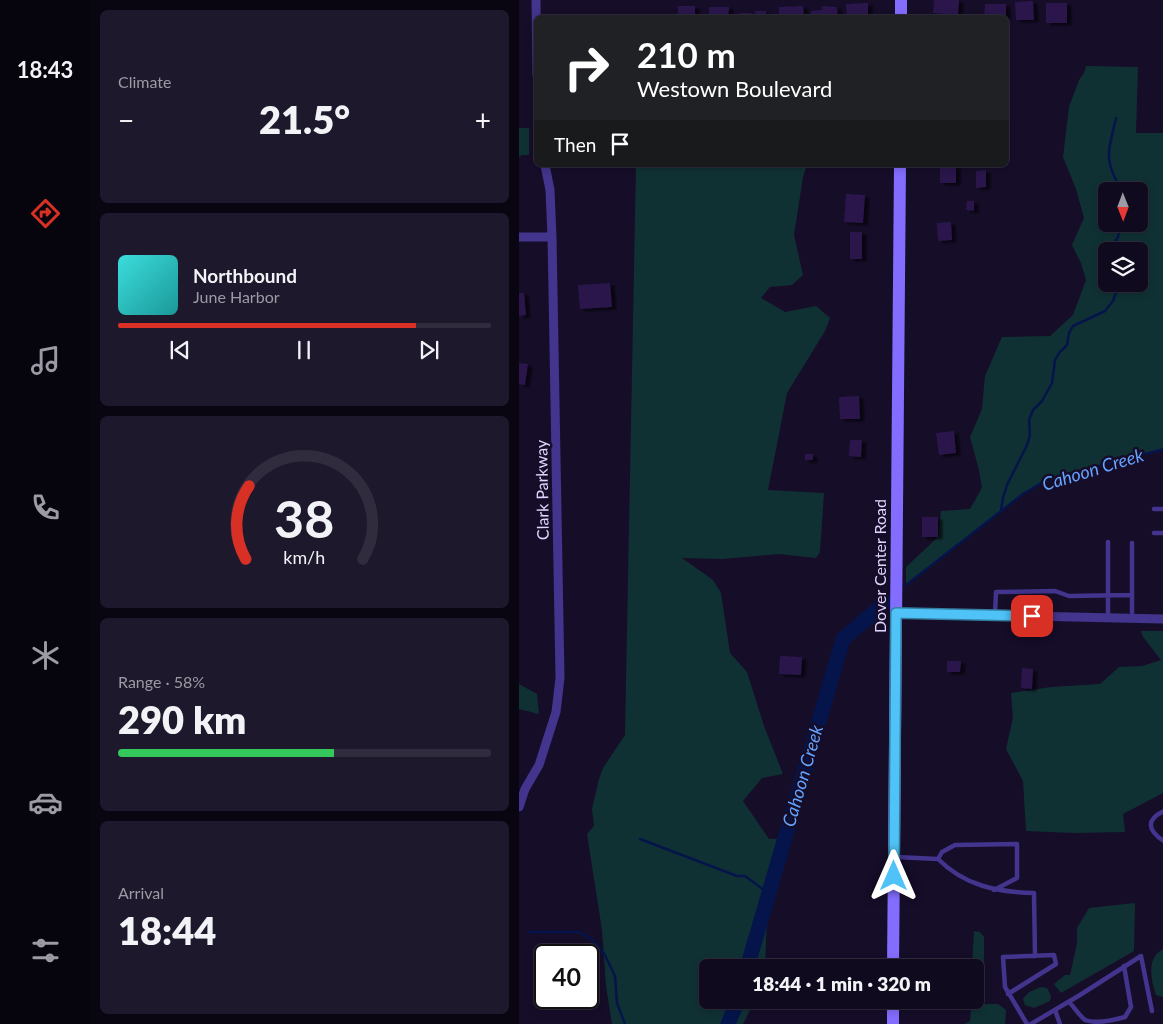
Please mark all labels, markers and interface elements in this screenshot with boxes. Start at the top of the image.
text: 210 m [637,33,736,75]
icon: right [554,35,619,100]
text: 18:43 [17,56,73,83]
text: Climate [118,72,171,91]
text: Westown Boulevard [637,75,832,102]
text: 21.5° [259,96,350,142]
text: − [118,103,134,137]
text: + [475,103,491,137]
icon: arrive [606,130,634,158]
text: Then [554,133,596,156]
north arrow [1098,182,1148,232]
map controls [1098,182,1148,292]
icon: directions [28,196,63,231]
button: layers [1098,242,1148,292]
text: Northbound [193,264,297,287]
text: June Harbor [193,287,280,306]
icon: previous [166,336,194,364]
icon: pause [290,336,318,364]
icon: next [415,336,443,364]
icon: music [28,343,63,378]
street label: Clark Parkway [531,439,552,540]
water label: Cahoon Creek [1039,443,1147,495]
text: 38 [274,487,335,549]
icon: phone [28,490,63,525]
street label: Dover Center Road [870,499,889,633]
text: km/h [284,546,325,568]
pin [1011,595,1053,637]
icon: arrive [1018,602,1046,630]
icon: climate [28,638,63,673]
text: Range · 58% [118,672,205,691]
text: 290 km [118,696,246,742]
water label: Cahoon Creek [777,722,827,829]
icon: car [28,785,63,820]
position arrow [867,849,919,901]
text: Arrival [118,883,164,902]
text: 18:44 [118,907,216,953]
icon: filters [28,933,63,968]
speed limit sign: 40 [534,944,599,1009]
text: 18:44 · 1 min · 320 m [752,972,931,995]

